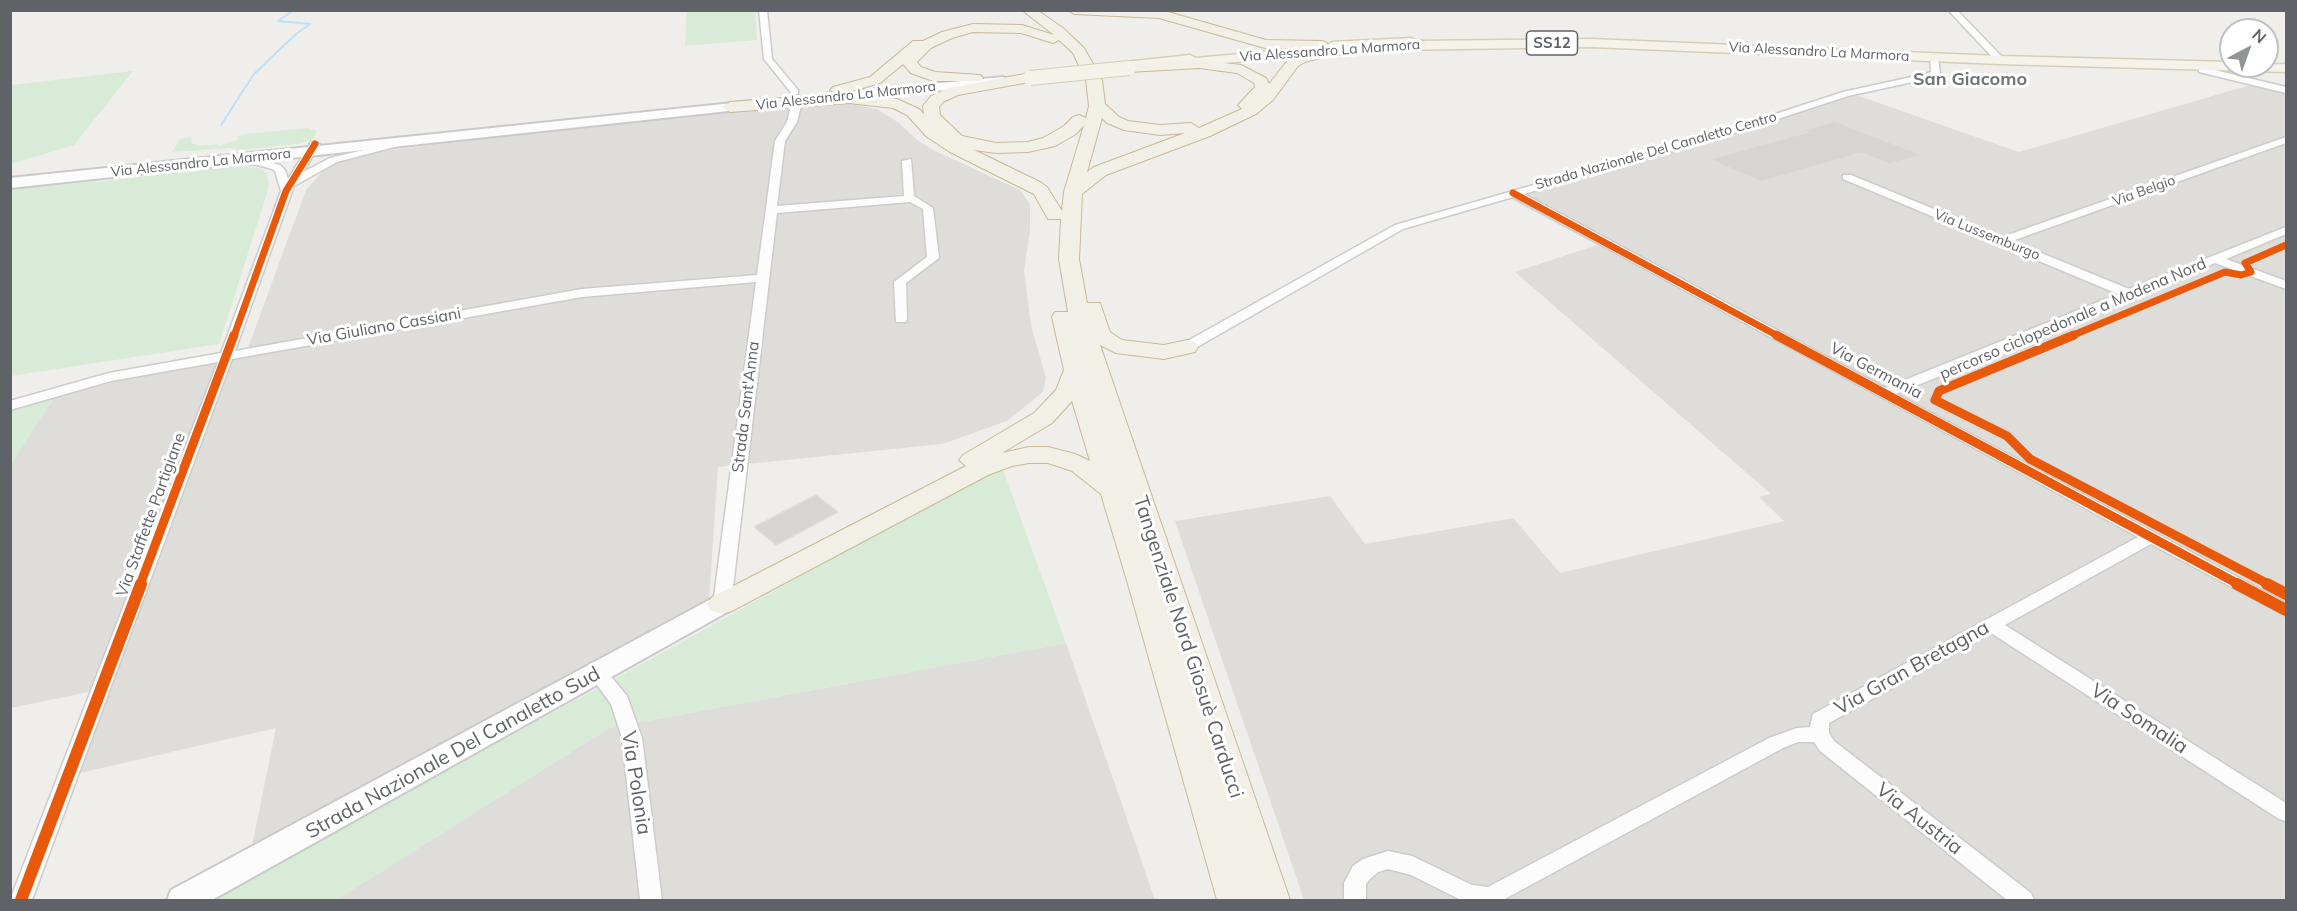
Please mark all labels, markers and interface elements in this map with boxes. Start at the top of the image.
north arrow [2219,18,2279,78]
text: N [2248,24,2271,47]
road number: SS12 [1526,31,1578,55]
street label: Via Alessandro La Marmora [1239,36,1421,66]
street label: Via Alessandro La Marmora [1728,39,1910,65]
district label: San Giacomo [1913,69,2027,91]
street label: Via Alessandro La Marmora [755,78,937,114]
street label: Strada Nazionale Del Canaletto Centro [1533,108,1779,194]
street label: Via Alessandro La Marmora [110,145,292,181]
street label: Via Belgio [2110,172,2178,210]
street label: Via Lussemburgo [1932,206,2042,264]
street label: percorso ciclopedonale a Modena Nord [1937,254,2209,384]
street label: Via Giuliano Cassiani [305,304,463,350]
street label: Via Germania [1827,339,1925,403]
street label: Strada Sant'Anna [728,340,764,474]
street label: Via Staffette Partigiane [112,430,190,600]
street label: Tangenziale Nord Giosuè Carducci [1128,493,1248,801]
street label: Via Gran Bretagna [1831,616,1993,720]
street label: Strada Nazionale Del Canaletto Sud [302,662,604,844]
street label: Via Somalia [2086,679,2192,759]
street label: Via Polonia [616,729,656,837]
street label: Via Austria [1871,778,1967,860]

